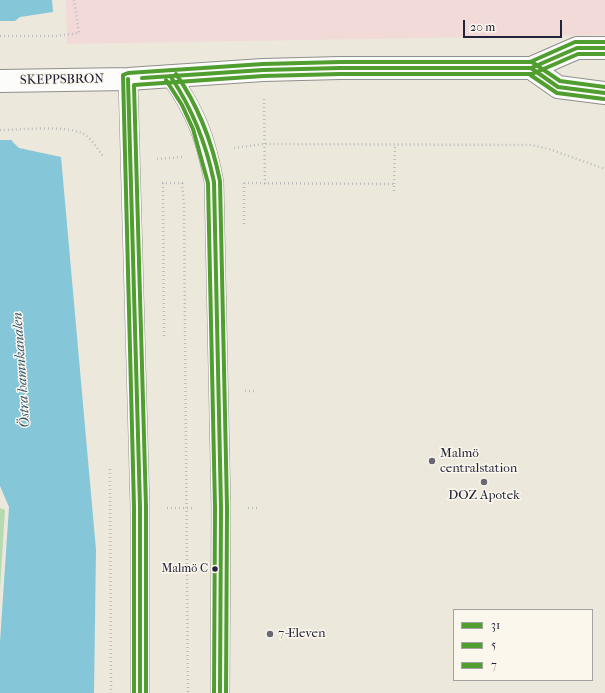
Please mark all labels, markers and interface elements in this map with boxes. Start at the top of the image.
scale bar [465,12,564,38]
text: 20 m [470,20,495,34]
street label: SKEPPSBRON [20,71,104,89]
water label: Östra hamnkanalen [10,312,34,428]
place label: Malmö centralstation [440,446,517,477]
marker: Malmö centralstation [427,456,437,466]
marker: DOZ Apotek [479,477,489,487]
place label: DOZ Apotek [448,488,520,504]
place label: Malmö C [161,562,208,576]
marker: Malmö C [210,564,220,574]
legend [453,609,593,681]
text: 31 [491,618,500,632]
place label: 7-Eleven [278,626,326,642]
marker: 7-Eleven [265,629,275,639]
text: 5 [491,638,496,652]
text: 7 [491,658,497,672]

